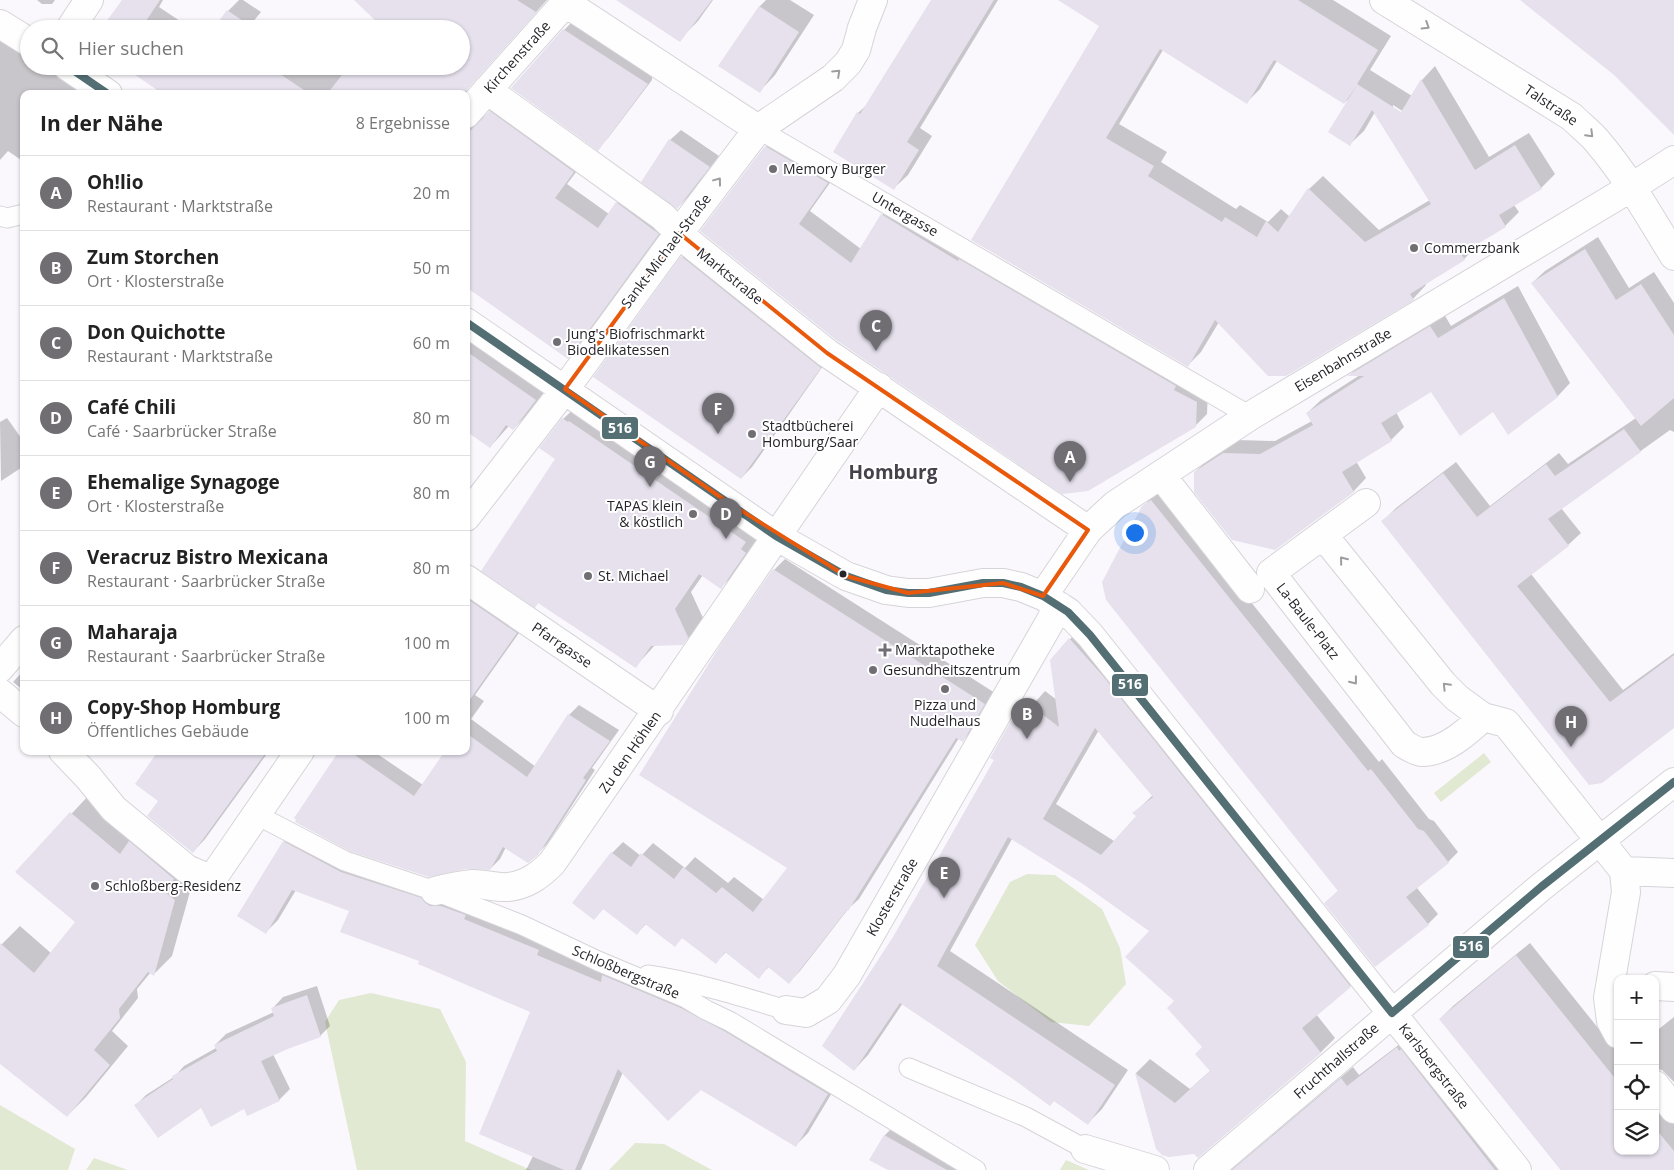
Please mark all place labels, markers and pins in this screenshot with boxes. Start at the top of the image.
place label: Memory Burger [783,159,886,178]
marker: Memory Burger [767,163,779,175]
place label: Commerzbank [1424,238,1520,257]
marker: Commerzbank [1408,242,1420,254]
pin: C [860,310,892,351]
place label: Jung's Biofrischmarkt Biodelikatessen [565,324,705,359]
marker: Jung's Biofrischmarkt Biodelikatessen [551,336,563,348]
pin: F [702,393,734,434]
place label: Stadtbücherei Homburg/Saar [762,416,859,451]
marker: Stadtbücherei Homburg/Saar [746,428,758,440]
pin: A [1054,441,1086,482]
pin: G [634,446,666,487]
place label: TAPAS klein & köstlich [607,496,683,531]
pin: D [710,498,742,539]
marker: TAPAS klein & köstlich [687,508,699,520]
place label: St. Michael [598,566,669,585]
unlabelled marker [838,569,848,579]
marker: St. Michael [582,570,594,582]
place label: Marktapotheke [895,640,995,659]
marker: Marktapotheke [879,644,891,656]
place label: Gesundheitszentrum [883,660,1020,679]
marker: Gesundheitszentrum [867,664,879,676]
marker: Pizza und Nudelhaus [939,683,951,695]
place label: Pizza und Nudelhaus [910,695,981,730]
pin: B [1011,698,1043,739]
pin: H [1555,706,1587,747]
pin: E [928,857,960,898]
place label: Schloßberg-Residenz [105,876,242,895]
marker: Schloßberg-Residenz [89,880,101,892]

